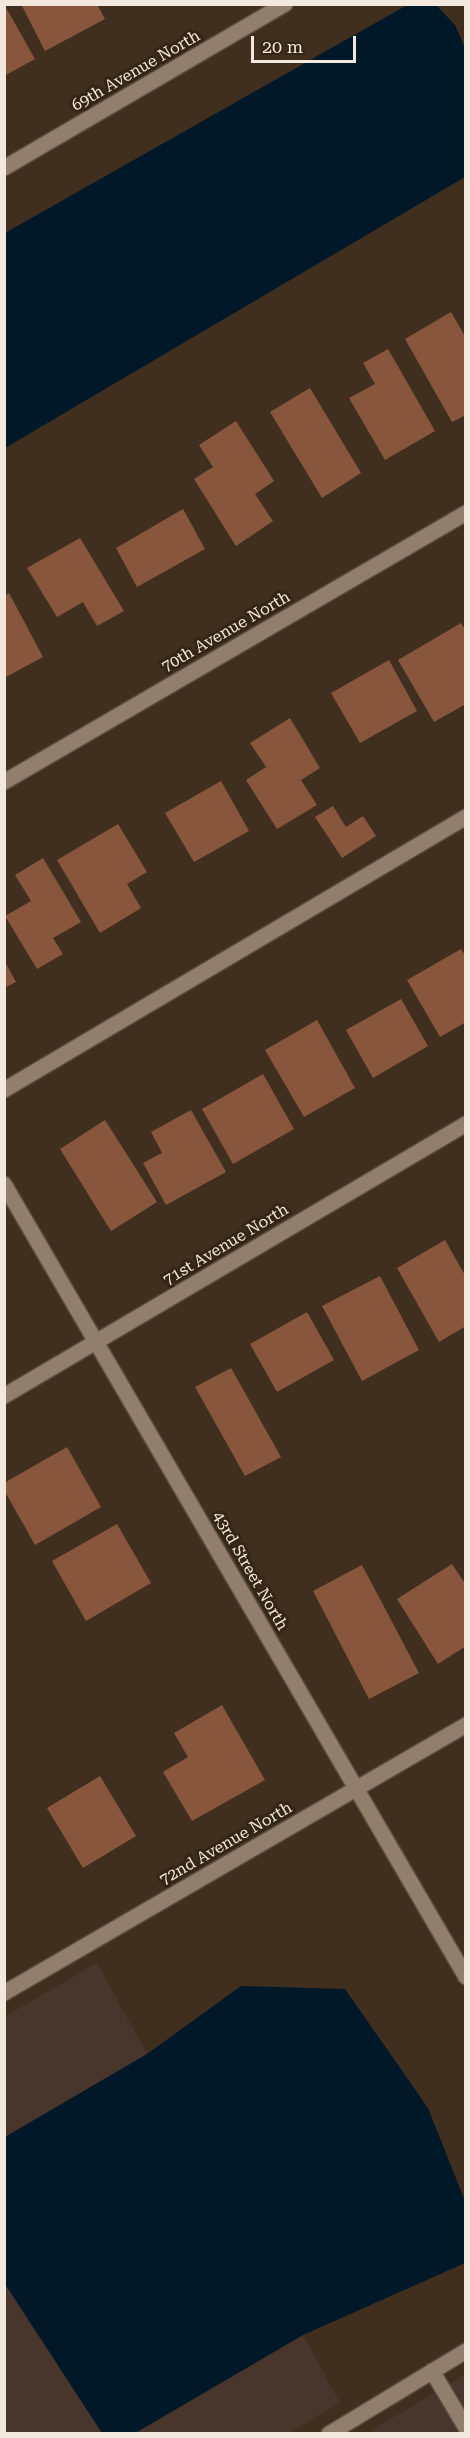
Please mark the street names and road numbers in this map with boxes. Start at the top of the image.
street label: 69th Avenue North [68,26,204,116]
street label: 70th Avenue North [158,587,294,677]
street label: 71st Avenue North [160,1200,292,1290]
street label: 43rd Street North [208,1508,292,1634]
street label: 72nd Avenue North [156,1798,296,1890]

